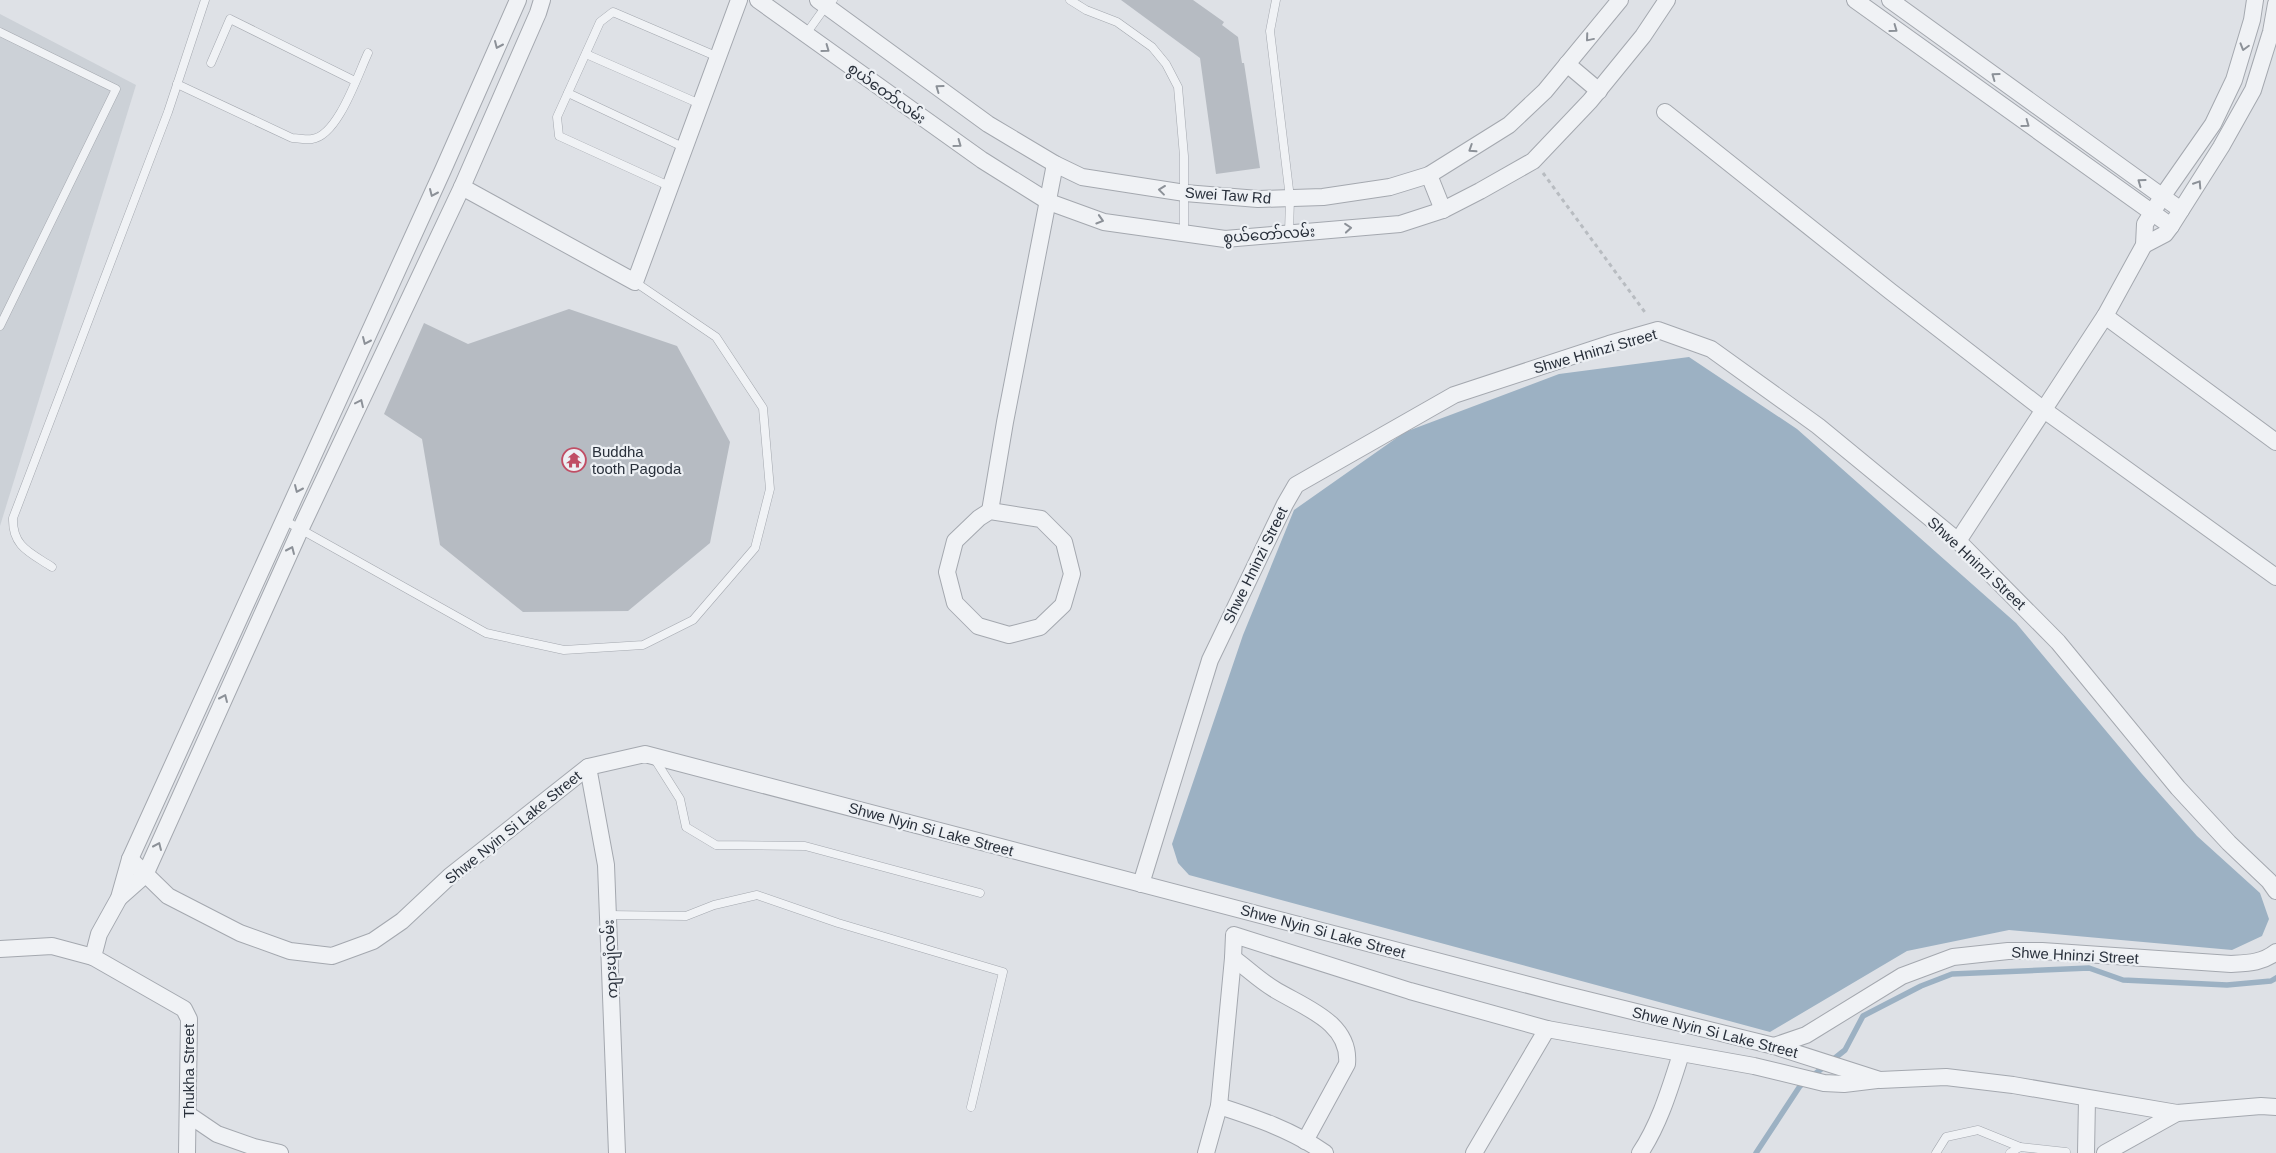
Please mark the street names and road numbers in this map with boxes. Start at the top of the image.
street label: စွယ်တော်လမ်း [843,58,930,129]
street label: Swei Taw Rd [1184,184,1272,206]
street label: စွယ်တော်လမ်း [1222,221,1316,249]
street label: Shwe Hninzi Street [1531,325,1659,377]
street label: Shwe Hninzi Street [1219,503,1291,626]
street label: Shwe Hninzi Street [1925,513,2030,613]
street label: Shwe Nyin Si Lake Street [442,766,585,887]
street label: Shwe Nyin Si Lake Street [847,799,1016,859]
street label: Shwe Nyin Si Lake Street [1239,901,1408,961]
street label: ကျားပျံလမ်း [598,919,625,999]
street label: Shwe Hninzi Street [2011,943,2140,967]
street label: Shwe Nyin Si Lake Street [1630,1003,1800,1061]
street label: Thukha Street [180,1023,197,1118]

